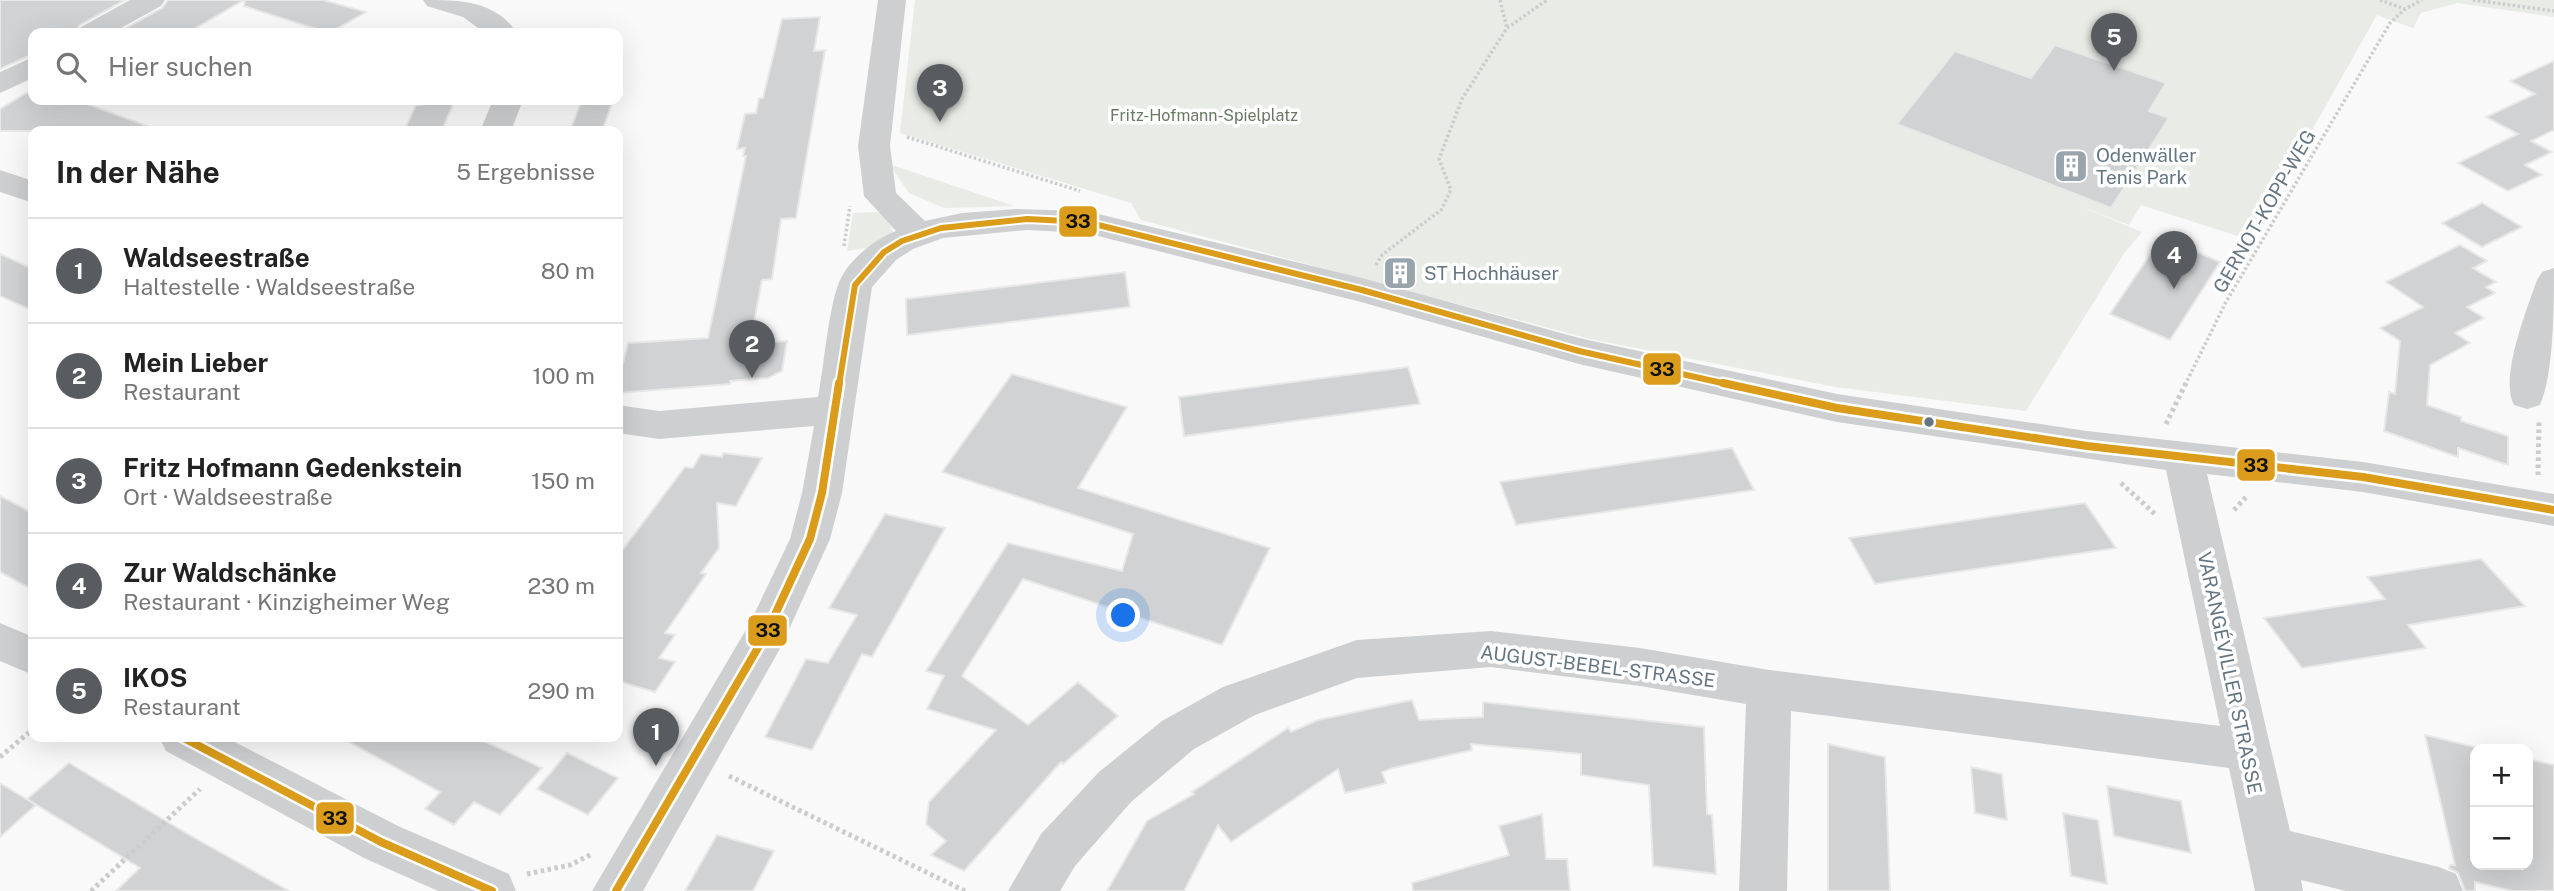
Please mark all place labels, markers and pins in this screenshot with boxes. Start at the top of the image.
pin: 5 [2091,13,2137,71]
pin: 3 [917,64,963,122]
place label: Odenwäller Tenis Park [2096,144,2197,188]
building icon: Odenwäller Tenis Park [2052,147,2090,185]
pin: 4 [2151,231,2197,289]
building icon: ST Hochhäuser [1381,254,1419,292]
place label: ST Hochhäuser [1424,262,1559,284]
pin: 2 [729,320,775,378]
unlabelled marker [1922,415,1936,429]
pin: 1 [633,708,679,766]

